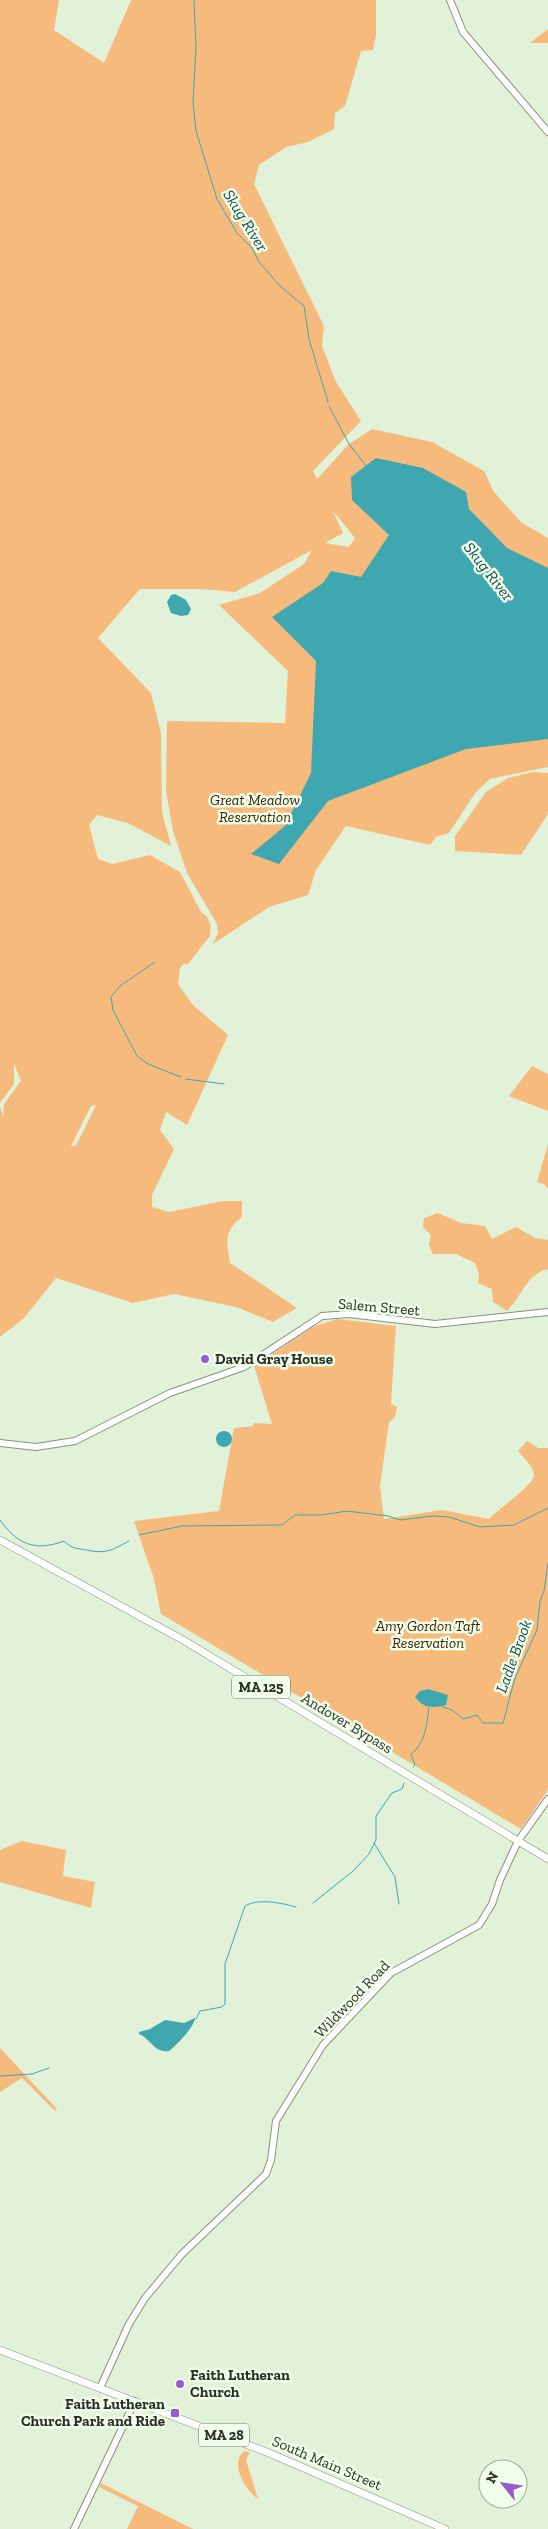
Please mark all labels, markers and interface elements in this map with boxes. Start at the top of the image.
water label: Skug River [219,186,272,255]
water label: Skug River [460,538,518,605]
park label: Great Meadow Reservation [210,791,300,826]
street label: Salem Street [337,1294,421,1320]
place label: David Gray House [215,1350,333,1368]
marker: David Gray House [199,1353,211,1365]
park label: Amy Gordon Taft Reservation [375,1617,480,1652]
water label: Ladle Brook [491,1617,535,1695]
road number: MA 125 [232,1675,290,1698]
street label: Andover Bypass [298,1689,396,1757]
street label: Wildwood Road [311,1956,394,2041]
place label: Faith Lutheran Church [190,2366,290,2401]
marker: Faith Lutheran Church [174,2378,186,2390]
place label: Faith Lutheran Church Park and Ride [21,2395,165,2430]
marker: Faith Lutheran Church Park and Ride [169,2407,181,2419]
road number: MA 28 [199,2424,249,2446]
street label: South Main Street [269,2432,385,2494]
north arrow [478,2459,528,2509]
text: N [482,2469,502,2487]

